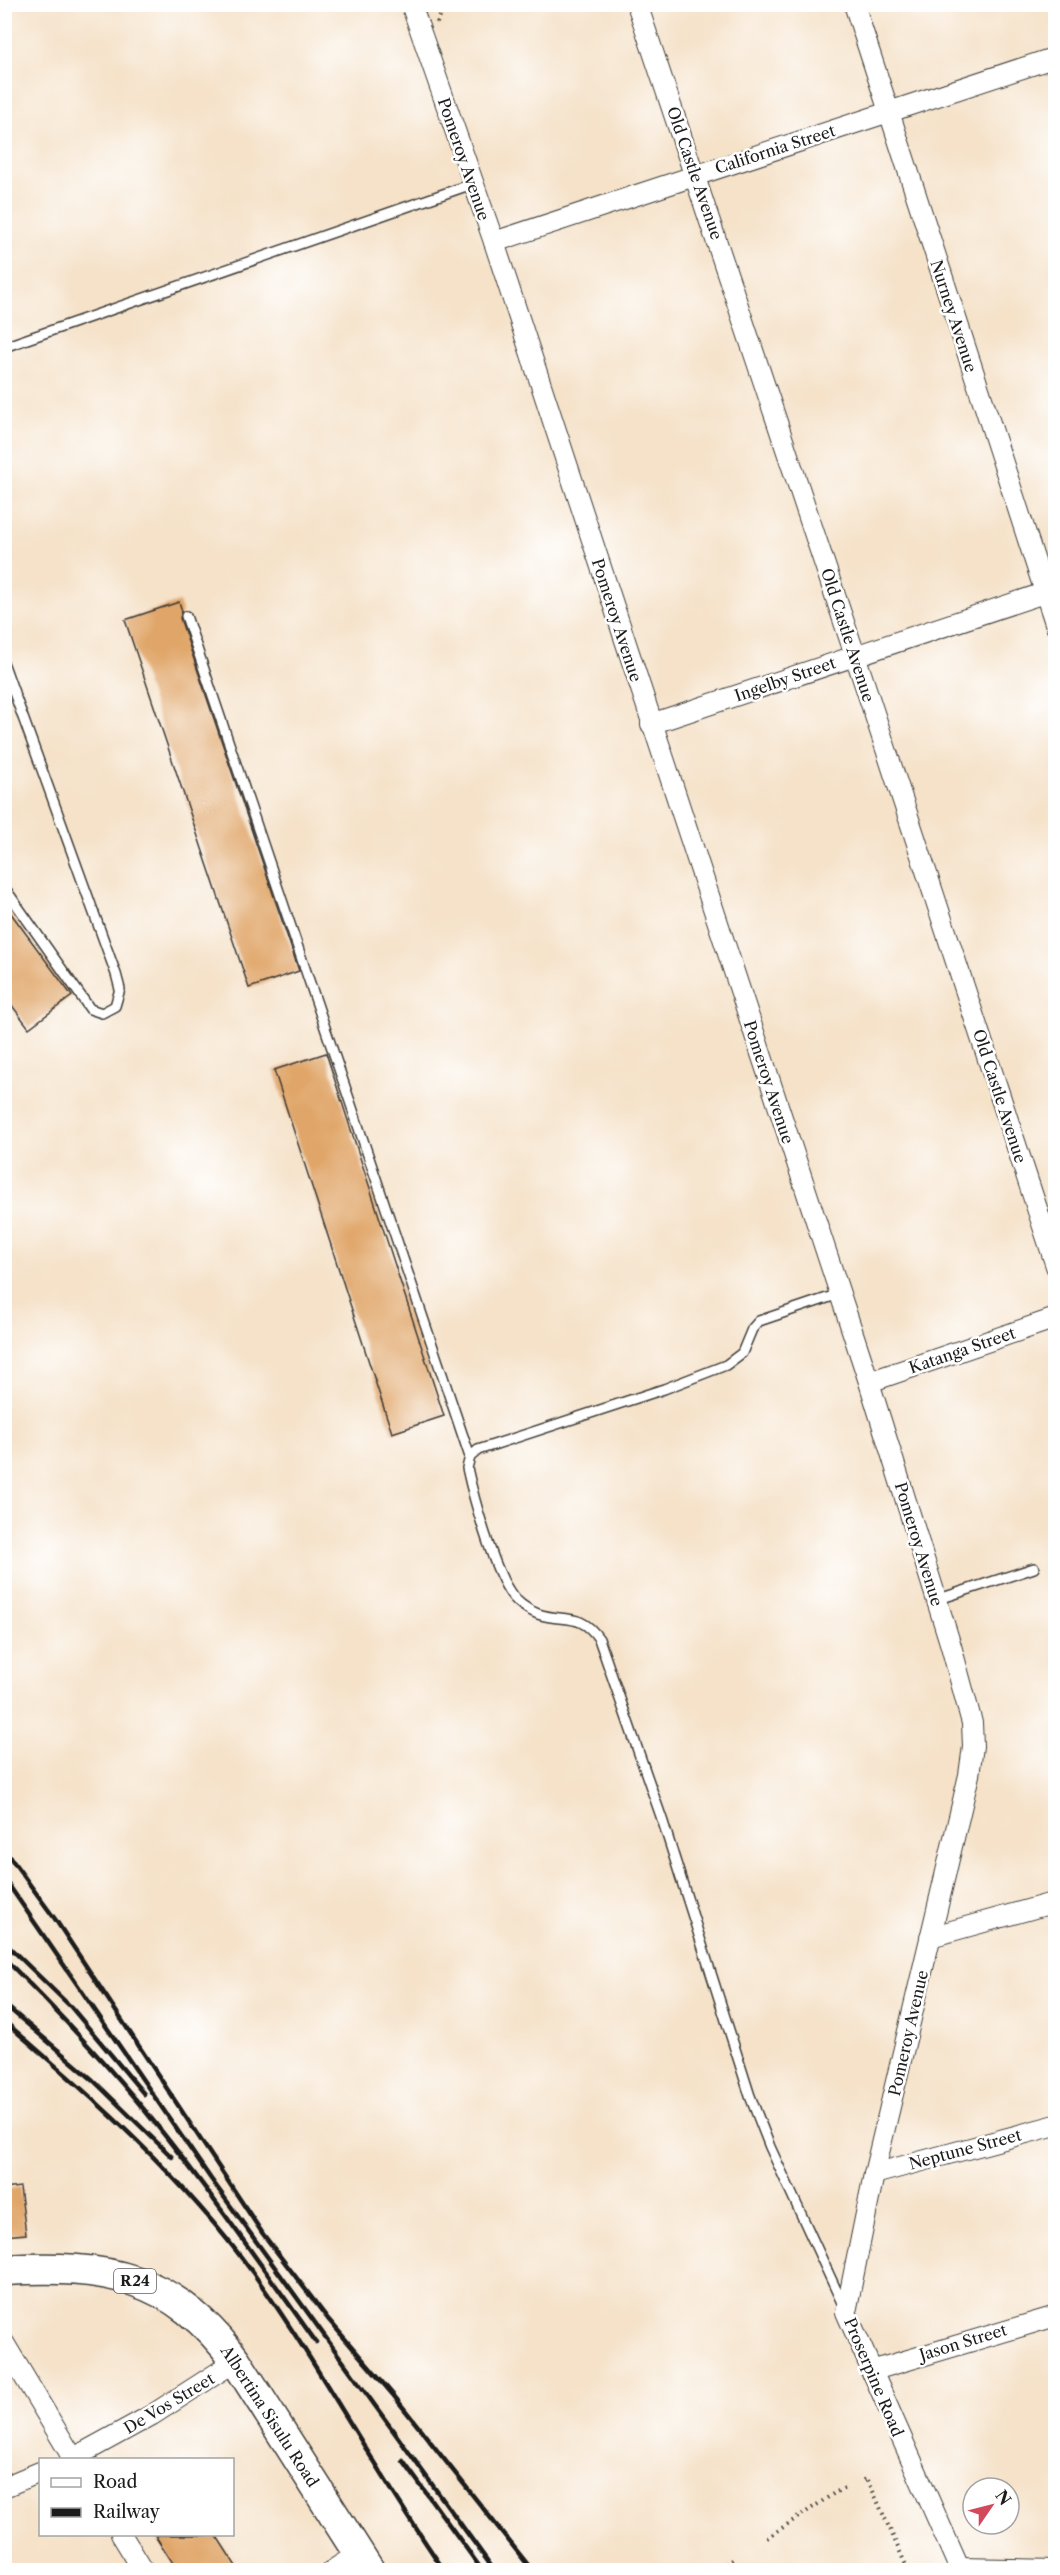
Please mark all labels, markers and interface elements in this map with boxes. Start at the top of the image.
street label: Pomeroy Avenue [434,95,494,223]
street label: Old Castle Avenue [663,104,727,242]
street label: California Street [712,120,838,178]
street label: Nurney Avenue [926,257,982,375]
street label: Pomeroy Avenue [588,556,646,684]
street label: Old Castle Avenue [817,566,879,704]
street label: Ingelby Street [732,652,838,706]
street label: Pomeroy Avenue [740,1018,798,1146]
street label: Old Castle Avenue [969,1027,1031,1165]
street label: Katanga Street [906,1322,1018,1378]
street label: Pomeroy Avenue [891,1480,947,1608]
street label: Pomeroy Avenue [884,1968,932,2098]
street label: Neptune Street [907,2124,1024,2174]
road number: R24 [114,2269,156,2293]
street label: Proserpine Road [840,2315,908,2440]
street label: Jason Street [914,2319,1009,2366]
street label: Albertina Sisulu Road [216,2341,323,2491]
street label: De Vos Street [120,2368,218,2438]
legend [39,2458,234,2536]
text: Road [93,2471,138,2493]
north arrow [961,2476,1021,2536]
text: N [991,2486,1016,2509]
text: Railway [93,2501,161,2523]

